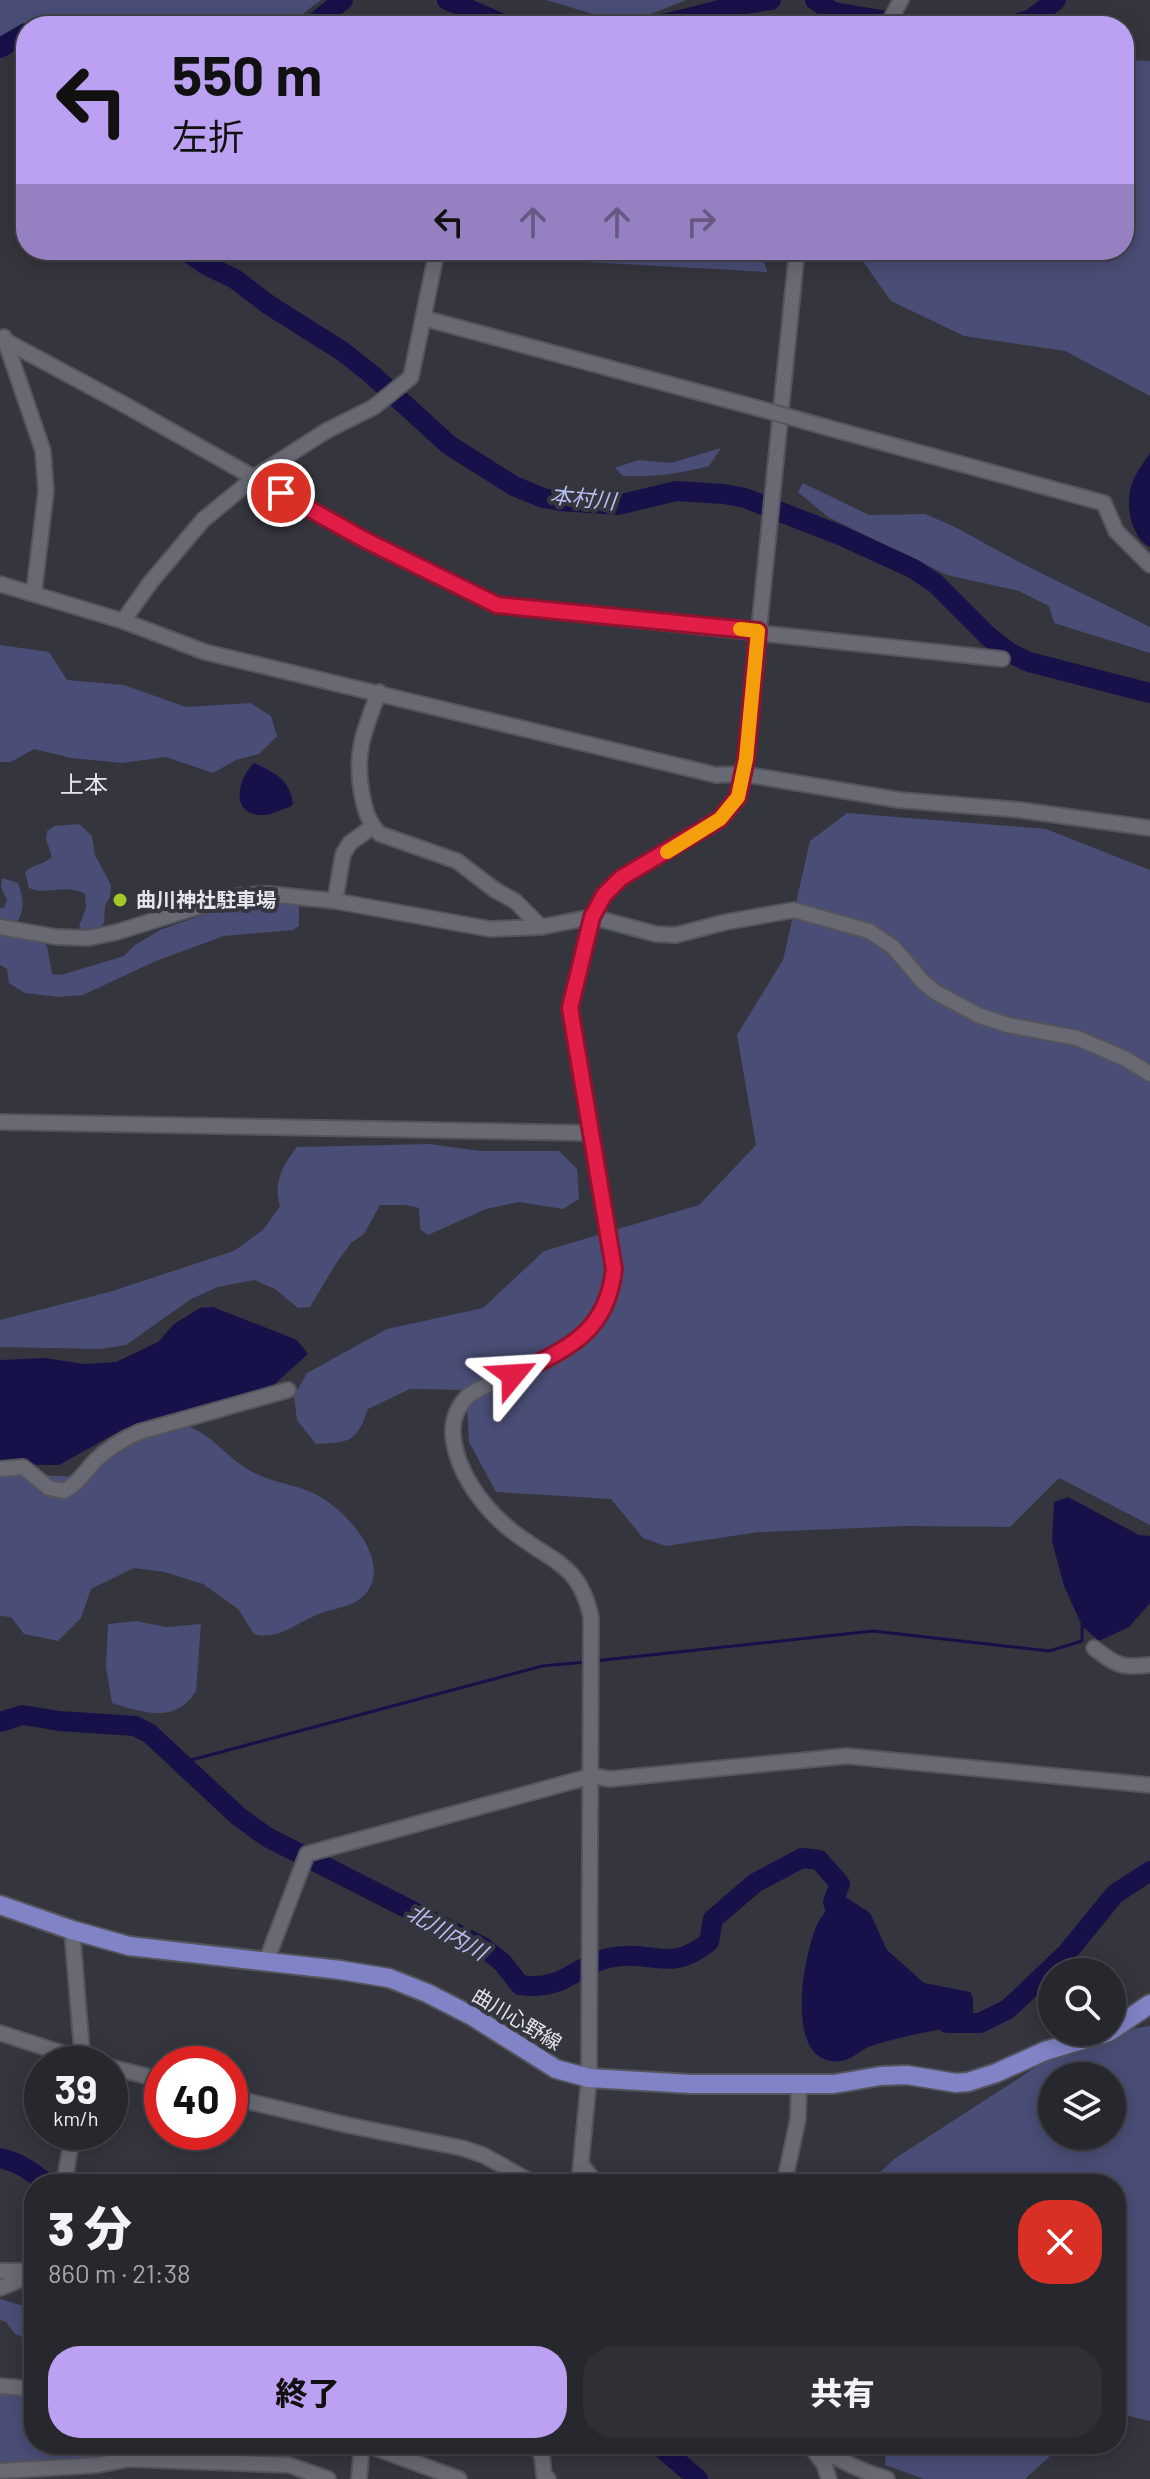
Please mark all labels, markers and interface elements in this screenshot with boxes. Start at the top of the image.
text: 550 m [172,40,322,107]
icon: left [40,48,144,152]
text: 左折 [172,114,244,157]
icon: left [427,200,471,244]
icon: ahead [511,200,555,244]
icon: ahead [595,200,639,244]
icon: right [679,200,723,244]
pin [247,459,315,527]
icon: arrive [259,471,303,515]
water label: 本村川 [549,481,619,514]
district label: 上本 [60,769,108,798]
place label: 曲川神社駐車場 [136,887,276,911]
marker: 曲川神社駐車場 [111,891,129,909]
position arrow [471,1333,555,1417]
water label: 北川内川 [403,1898,494,1965]
map controls [1038,1958,1126,2150]
button: search [1038,1958,1126,2046]
street label: 曲川心野線 [468,1982,567,2054]
speed limit sign: 40 [144,2046,248,2150]
button: layers [1038,2062,1126,2150]
text: 39 [55,2064,97,2112]
text: km/h [53,2106,99,2130]
text: 3 分 [48,2198,132,2256]
button: close [1018,2200,1102,2284]
text: 860 m · 21:38 [48,2257,191,2288]
button: 終了 [48,2346,567,2438]
button: 共有 [583,2346,1102,2438]

